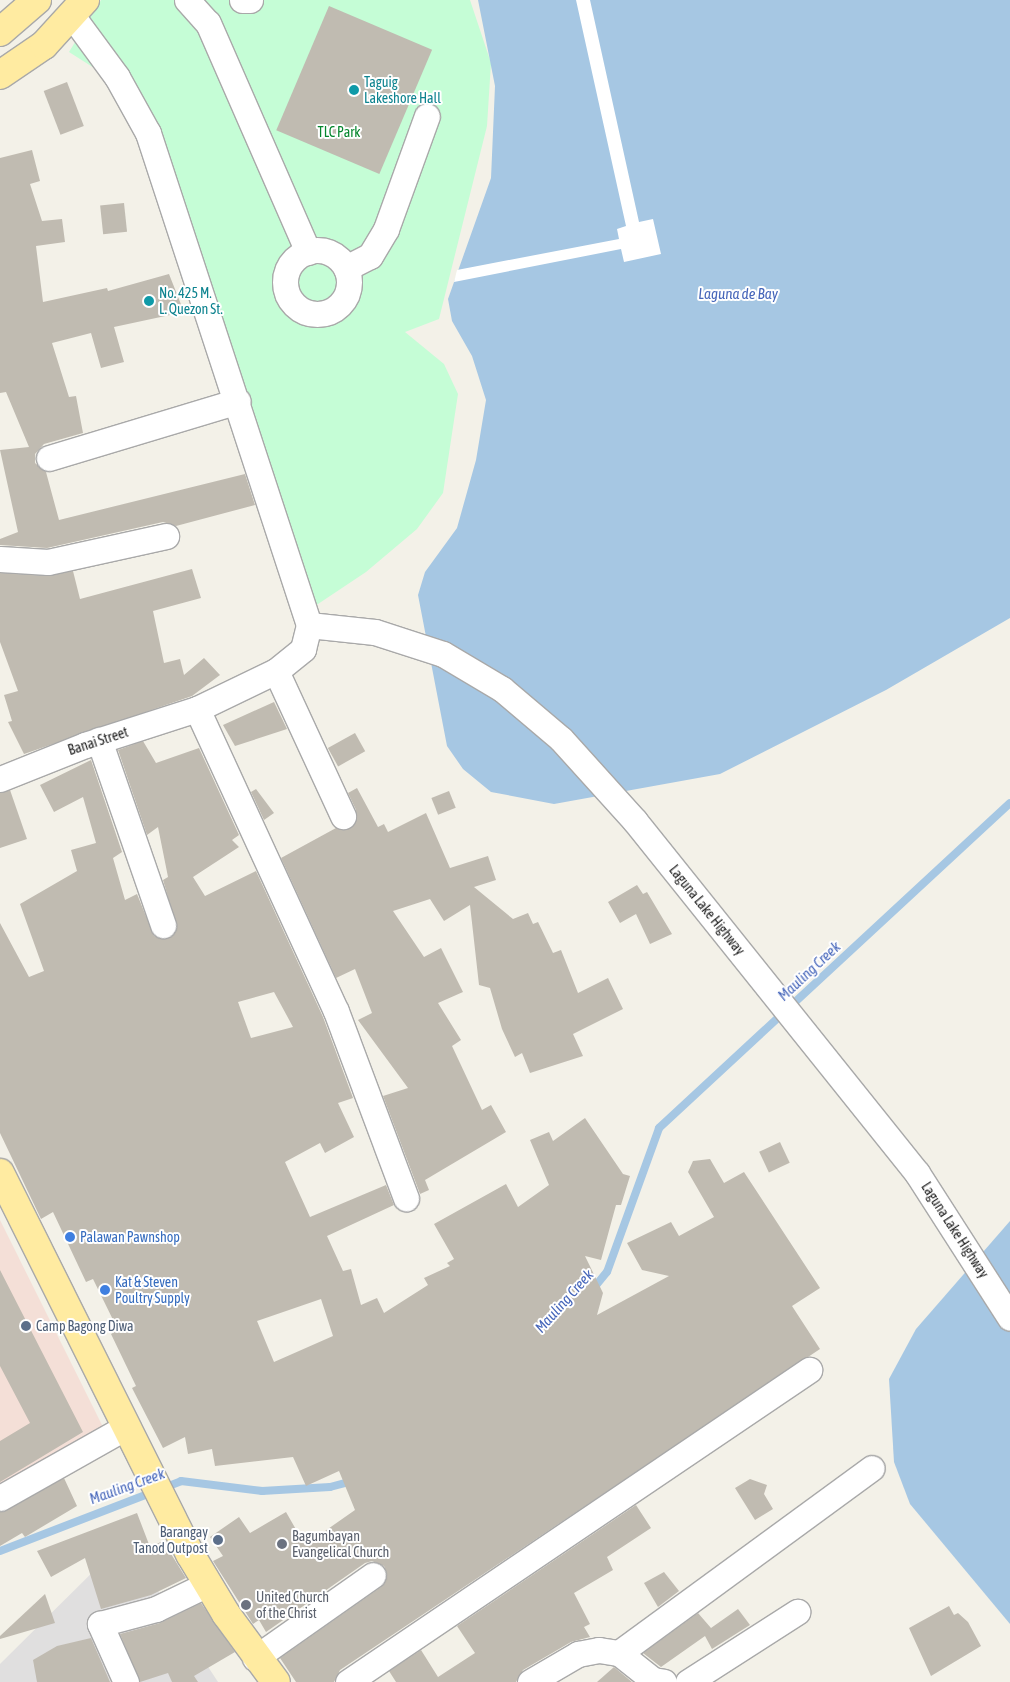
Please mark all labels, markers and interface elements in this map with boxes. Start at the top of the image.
place label: Taguig Lakeshore Hall [364,74,441,106]
marker: Taguig Lakeshore Hall [348,84,360,96]
park label: TLC Park [318,124,360,140]
place label: No. 425 M. L. Quezon St. [159,285,223,318]
water label: Laguna de Bay [698,285,778,303]
marker: No. 425 M. L. Quezon St. [143,295,155,307]
street label: Banai Street [66,723,130,759]
street label: Laguna Lake Highway [666,862,748,958]
water label: Mauling Creek [774,938,844,1004]
street label: Laguna Lake Highway [918,1179,992,1281]
place label: Palawan Pawnshop [80,1229,180,1245]
marker: Palawan Pawnshop [64,1231,76,1243]
water label: Mauling Creek [531,1266,597,1336]
place label: Kat & Steven Poultry Supply [115,1274,190,1306]
marker: Kat & Steven Poultry Supply [99,1284,111,1296]
place label: Camp Bagong Diwa [36,1318,133,1334]
marker: Camp Bagong Diwa [20,1320,32,1332]
water label: Mauling Creek [87,1464,167,1508]
place label: Barangay Tanod Outpost [133,1524,208,1556]
place label: Bagumbayan Evangelical Church [292,1528,389,1560]
marker: Barangay Tanod Outpost [212,1534,224,1546]
marker: Bagumbayan Evangelical Church [276,1538,288,1550]
place label: United Church of the Christ [256,1589,329,1621]
marker: United Church of the Christ [240,1599,252,1611]

